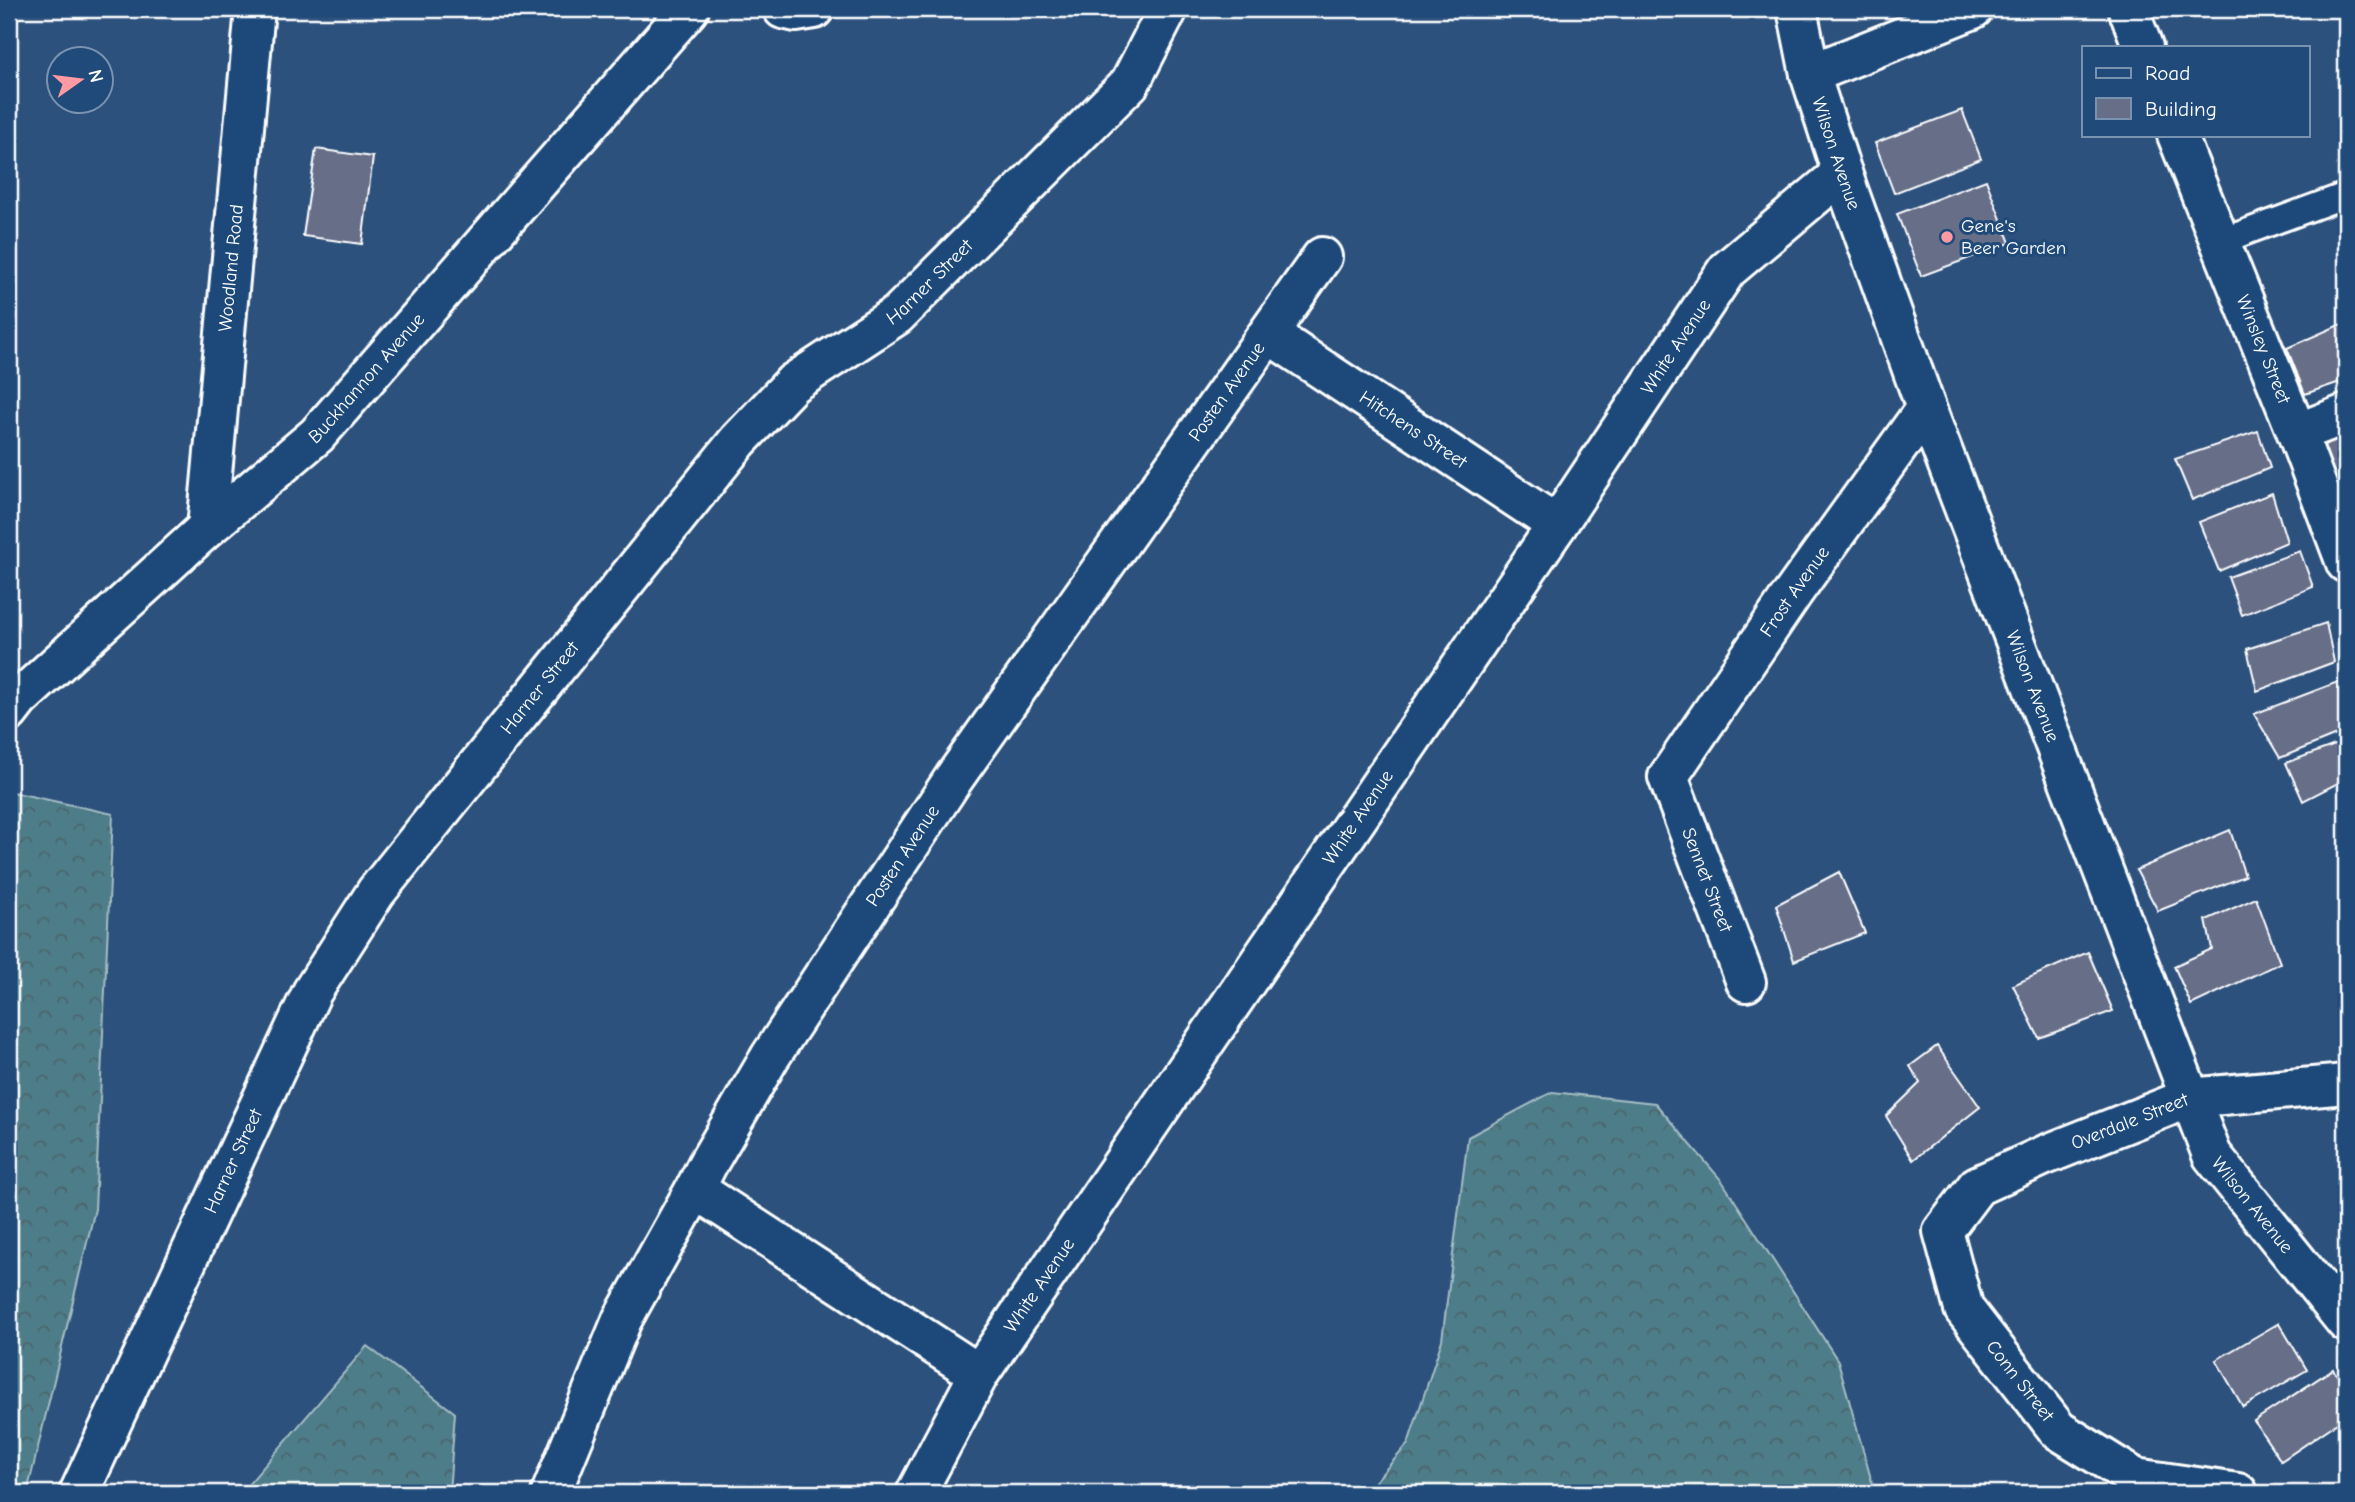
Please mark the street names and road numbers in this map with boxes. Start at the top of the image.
street label: Wilson Avenue [1807,94,1865,213]
street label: Woodland Road [214,203,248,333]
street label: Harner Street [883,234,978,330]
street label: Winsley Street [2232,292,2295,407]
street label: White Avenue [1636,295,1715,398]
street label: Buckhannon Avenue [304,309,429,448]
street label: Posten Avenue [1184,338,1270,446]
street label: Hitchens Street [1355,386,1472,473]
street label: Frost Avenue [1755,542,1834,641]
street label: Wilson Avenue [2001,628,2064,745]
street label: Harner Street [496,637,584,739]
street label: White Avenue [1318,766,1398,869]
street label: Posten Avenue [861,801,944,910]
street label: Sennet Street [1677,825,1737,936]
street label: Overdale Street [2068,1088,2192,1155]
street label: Harner Street [200,1105,267,1217]
street label: Wilson Avenue [2207,1152,2298,1258]
street label: White Avenue [999,1234,1079,1337]
street label: Conn Street [1982,1336,2059,1426]

